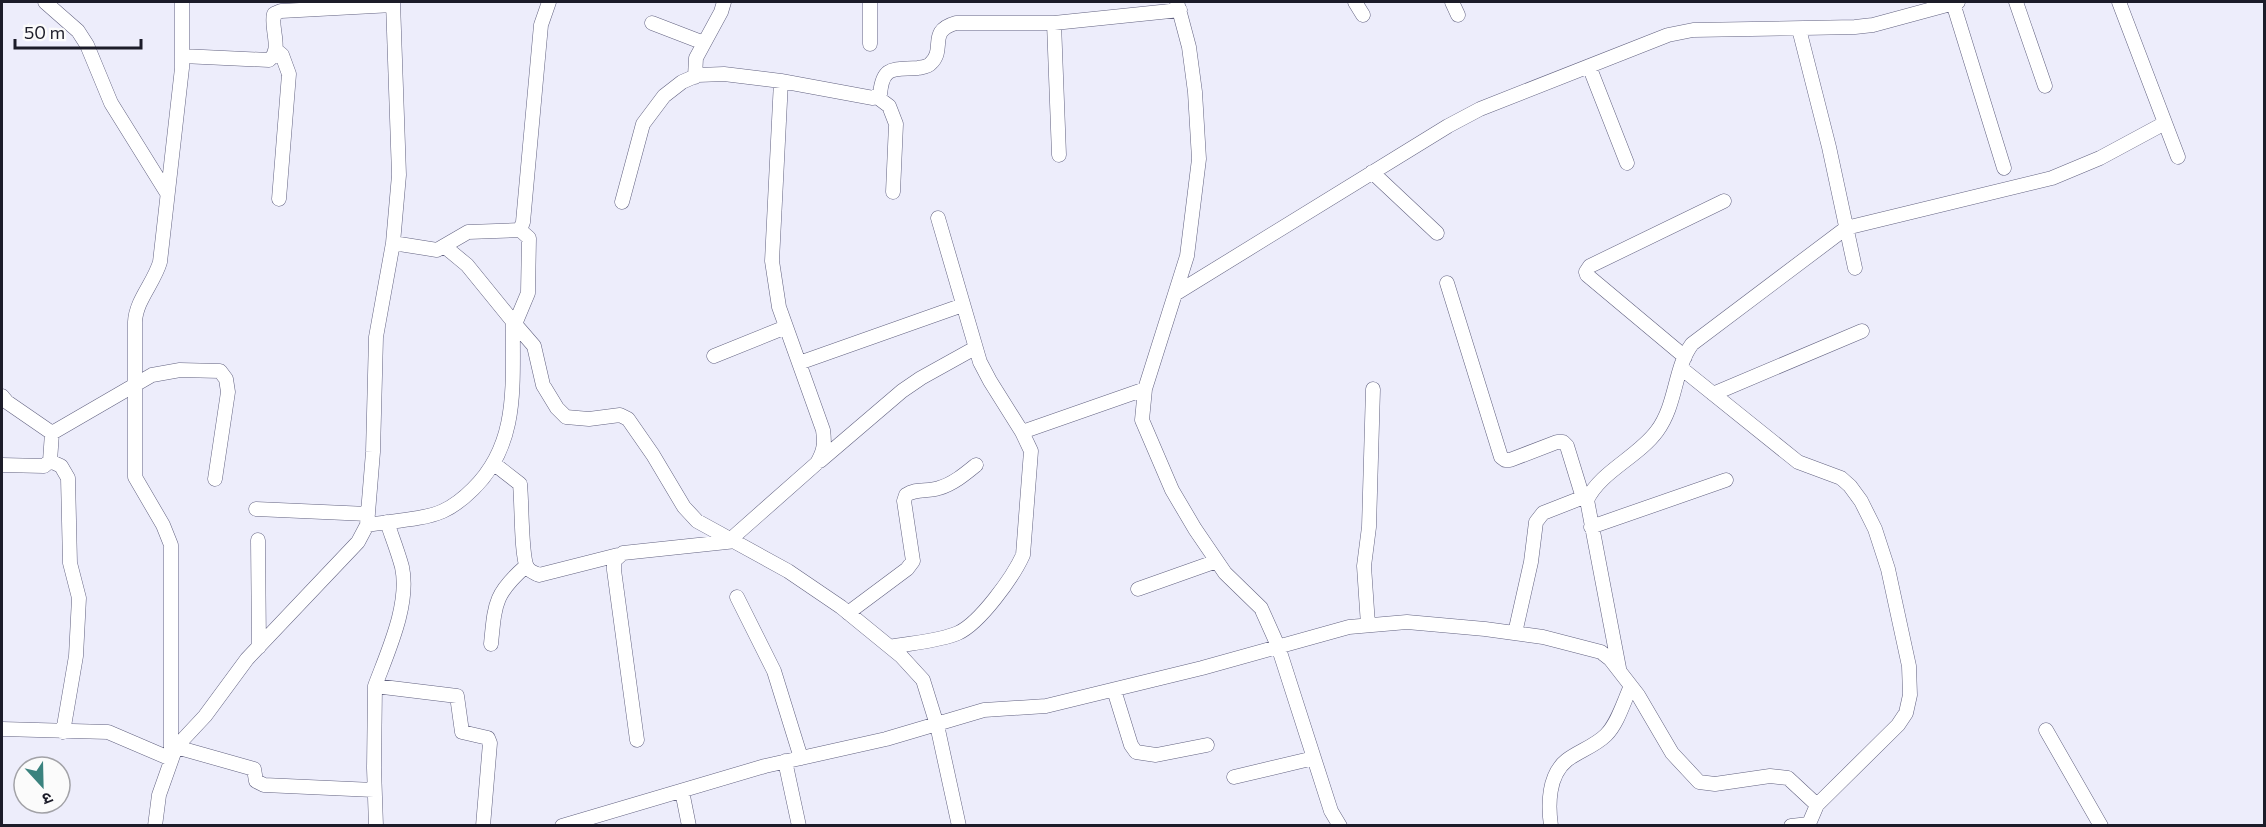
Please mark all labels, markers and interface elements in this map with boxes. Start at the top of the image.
scale bar [15,12,141,50]
text: 50 m [24,21,65,43]
north arrow [12,755,72,815]
text: उ [39,789,56,810]

